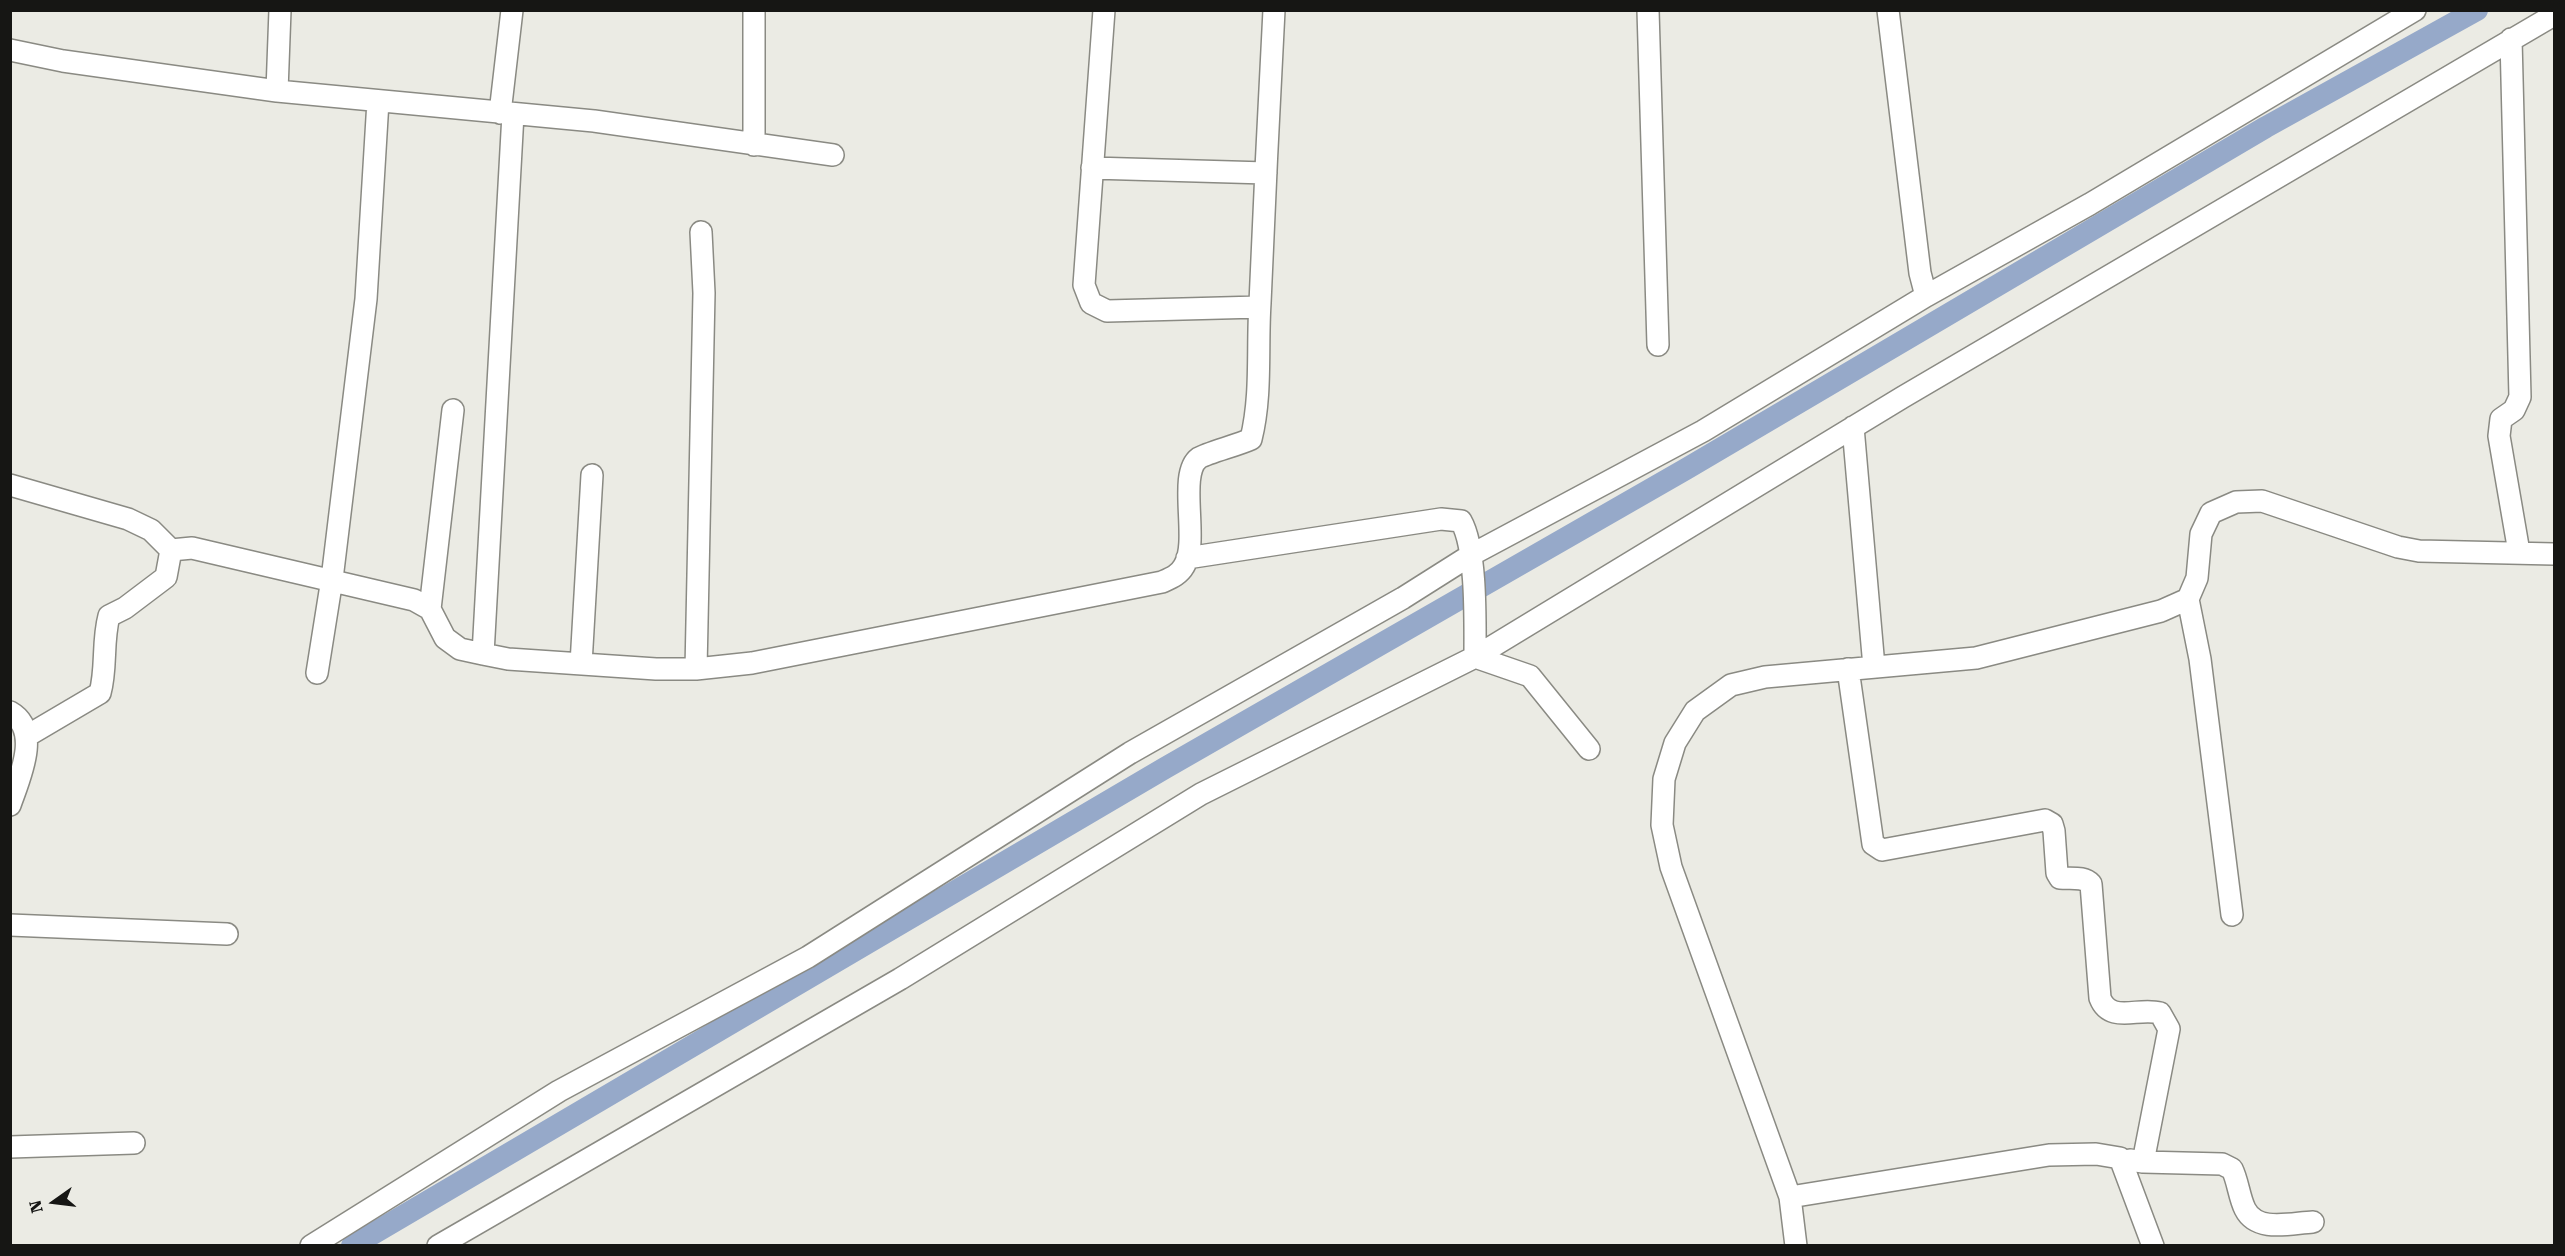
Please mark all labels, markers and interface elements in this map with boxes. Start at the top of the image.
north arrow [24,1172,84,1232]
text: N [25,1198,47,1215]

